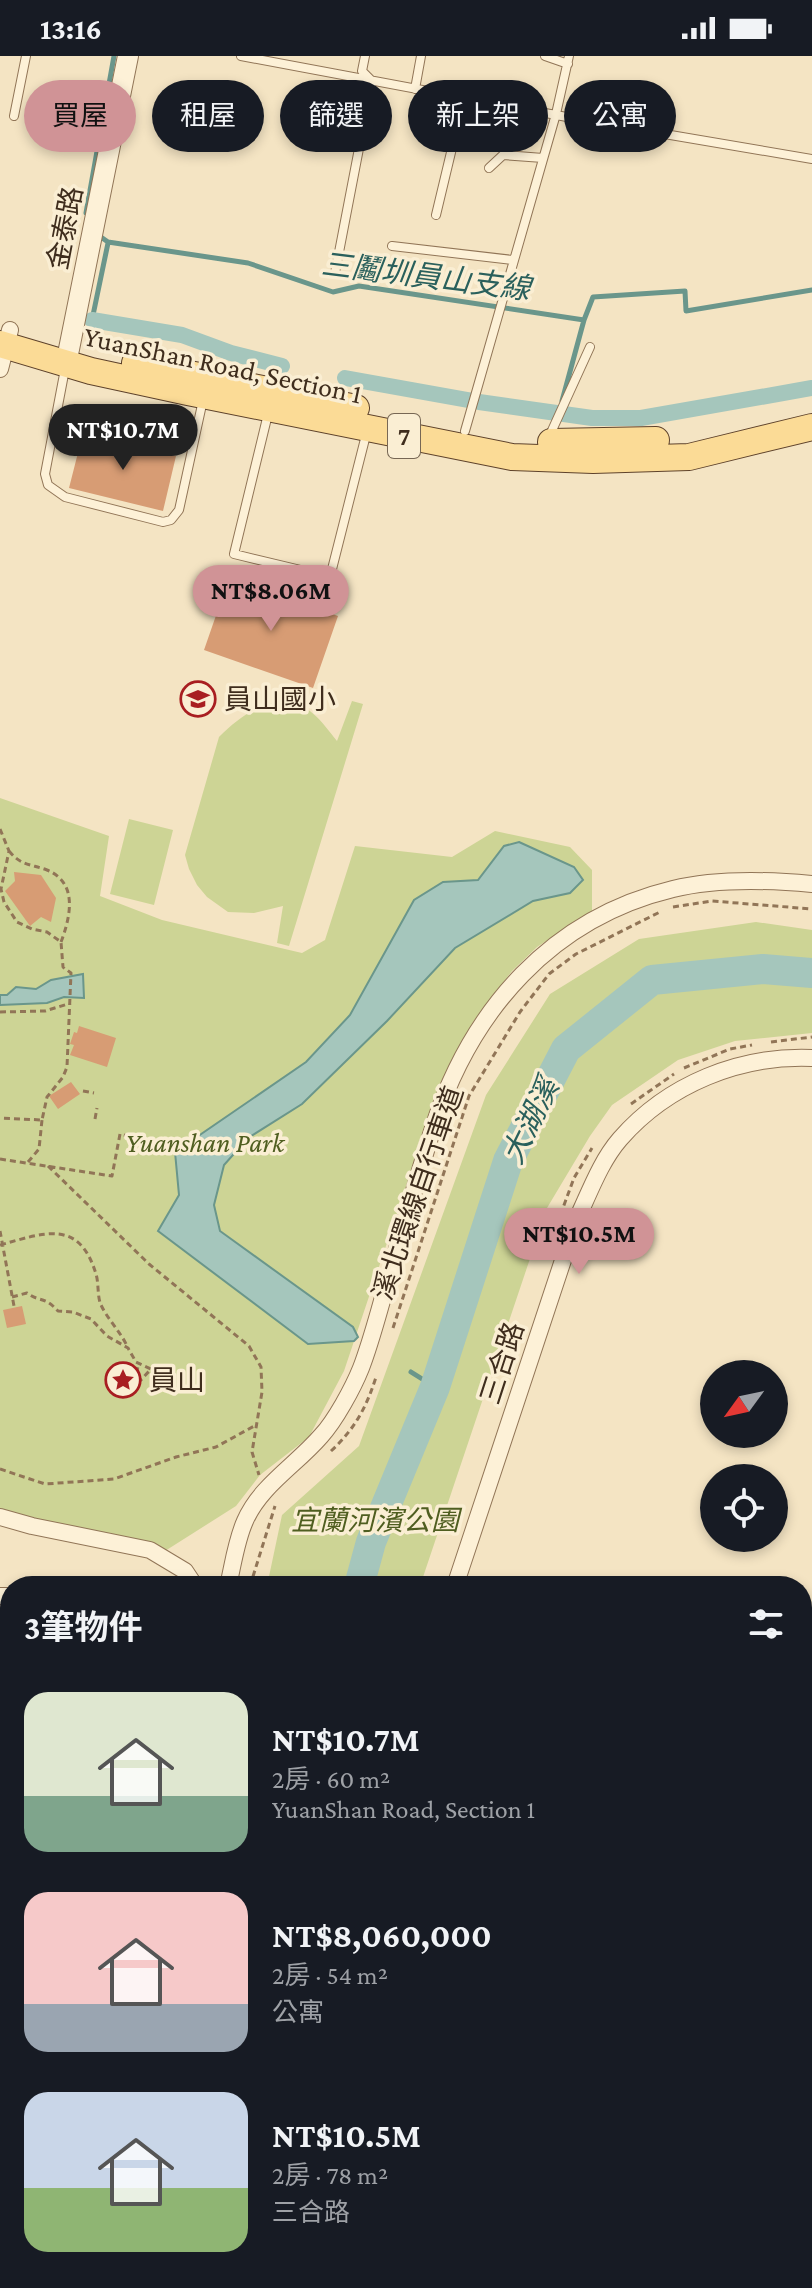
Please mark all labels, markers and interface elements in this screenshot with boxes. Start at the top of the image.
text: 13:16 [40,12,102,45]
chip: 買屋 [24,80,136,152]
chip: 租屋 [152,80,264,152]
chip: 篩選 [280,80,392,152]
chip: 新上架 [408,80,548,152]
chip: 公寓 [564,80,676,152]
street label: 金泰路 [42,184,88,272]
water label: 三鬮圳員山支線 [320,247,535,306]
street label: YuanShan Road, Section 1 [81,320,365,410]
pin: NT$10.7M [40,404,206,472]
road number: 7 [388,414,420,458]
text: NT$10.7M [67,415,179,444]
pin: NT$8.06M [188,565,354,633]
text: NT$8.06M [211,576,331,605]
school or university icon: 員山國小 [179,680,217,718]
place label: 員山國小 [224,684,336,715]
water label: 大湖溪 [495,1070,566,1169]
street label: 溪北環線自行車道 [367,1082,469,1304]
park label: Yuanshan Park [126,1127,286,1158]
pin: NT$10.5M [496,1208,662,1276]
text: NT$10.5M [522,1219,636,1248]
street label: 三合路 [474,1318,530,1408]
north arrow [700,1360,788,1448]
map controls [700,1360,788,1552]
place icon: 員山 [104,1361,142,1399]
place label: 員山 [149,1365,205,1396]
button: locate [700,1464,788,1552]
park label: 宜蘭河濱公園 [291,1505,463,1536]
icon: filters [744,1602,788,1646]
text: 3筆物件 [24,1609,143,1646]
text: NT$10.7M [272,1721,420,1758]
icon: home [88,1724,184,1820]
text: 2房 · 60 m² [272,1765,390,1794]
text: YuanShan Road, Section 1 [272,1795,535,1824]
text: NT$8,060,000 [272,1917,492,1954]
icon: home [88,1924,184,2020]
text: 2房 · 54 m² [272,1961,388,1990]
text: 公寓 [272,1998,324,2027]
text: NT$10.5M [272,2117,421,2154]
icon: home [88,2124,184,2220]
text: 2房 · 78 m² [272,2161,388,2190]
text: 三合路 [272,2198,350,2227]

